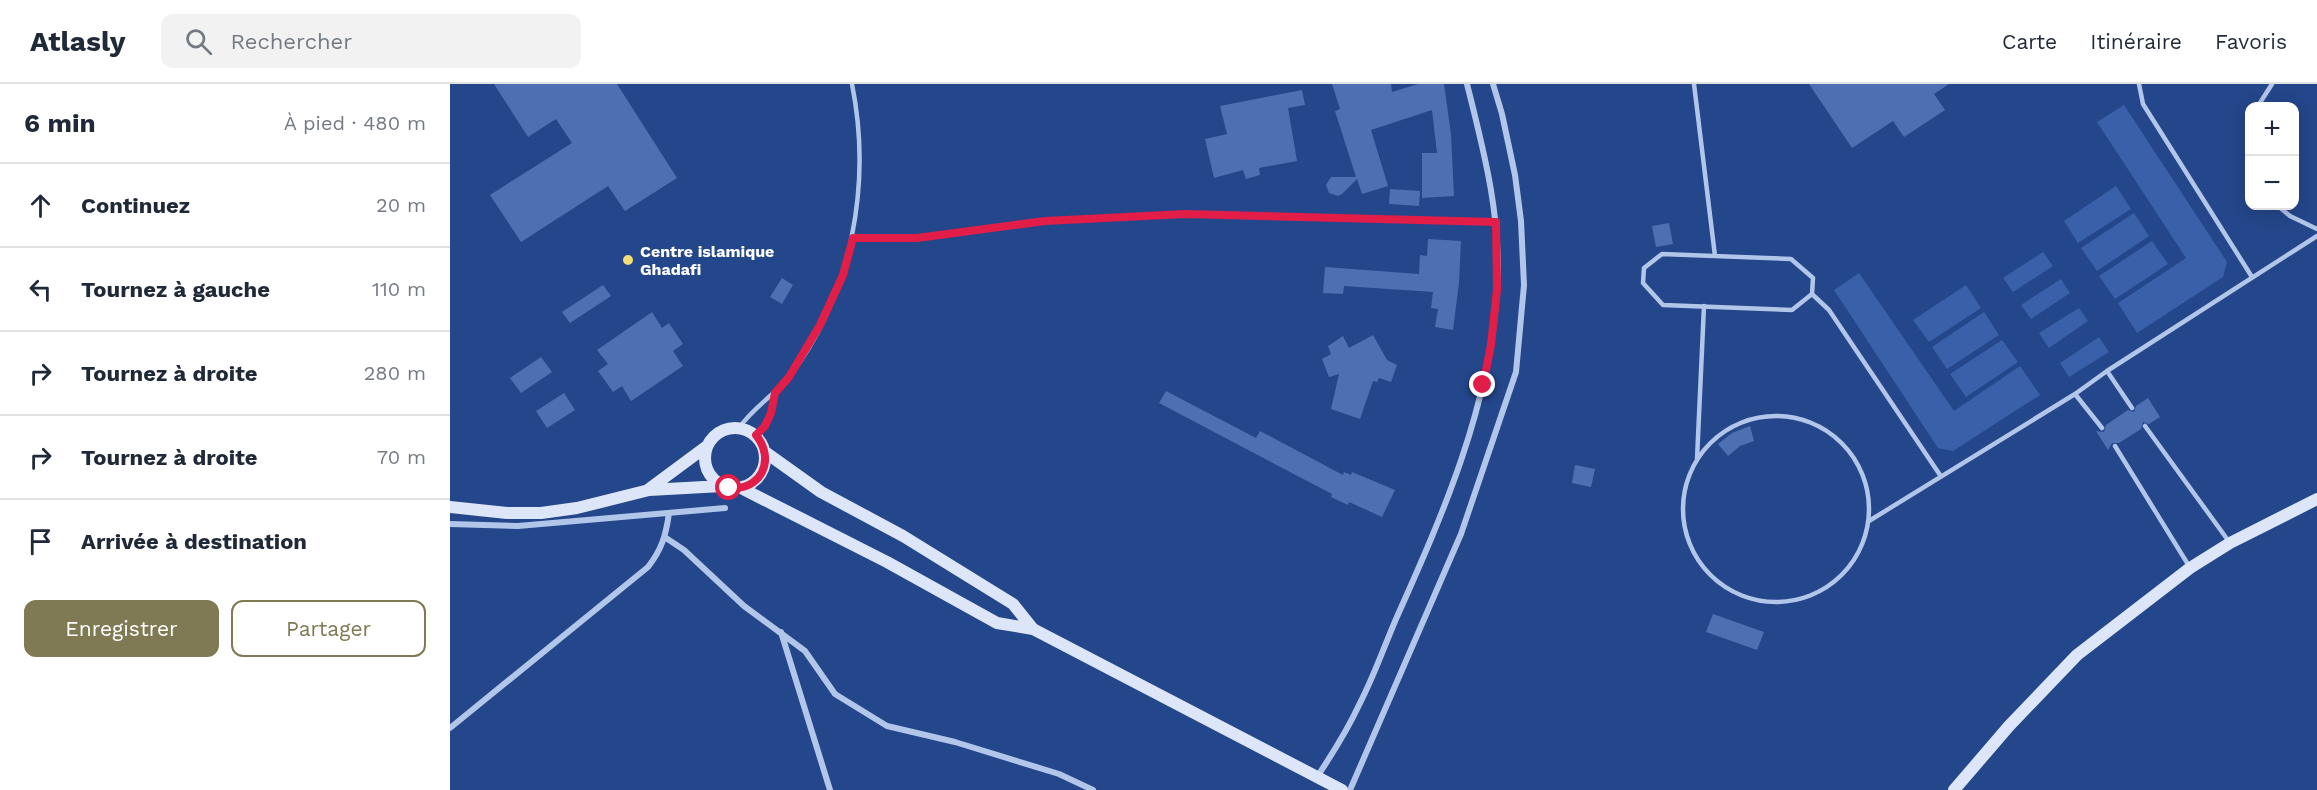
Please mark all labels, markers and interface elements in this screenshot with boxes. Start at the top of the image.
search box [161,14,581,68]
text: Atlasly [30,25,125,58]
icon: search [182,25,215,58]
text: Rechercher [230,29,352,54]
text: Carte [2002,29,2057,54]
text: Itinéraire [2090,29,2182,54]
text: Favoris [2215,29,2287,54]
map controls [2245,102,2299,210]
button: + [2245,102,2299,156]
text: 6 min [24,108,96,138]
text: À pied · 480 m [284,111,426,135]
button: − [2245,156,2299,210]
icon: ahead [24,189,57,222]
text: Continuez [81,193,190,218]
text: 20 m [376,193,426,217]
place label: Centre islamique Ghadafi [640,242,774,279]
marker: Centre islamique Ghadafi [621,253,635,267]
icon: left [24,273,57,306]
text: Tournez à gauche [81,277,270,302]
text: 110 m [372,277,426,301]
icon: right [24,357,57,390]
text: Tournez à droite [81,361,258,386]
text: 280 m [364,361,426,385]
route end [1469,371,1495,397]
icon: right [24,441,57,474]
text: Tournez à droite [81,445,258,470]
text: 70 m [377,445,426,469]
route start [715,474,741,500]
icon: arrive [24,525,57,558]
text: Arrivée à destination [81,529,307,554]
button: Enregistrer [24,600,219,657]
button: Partager [231,600,426,657]

